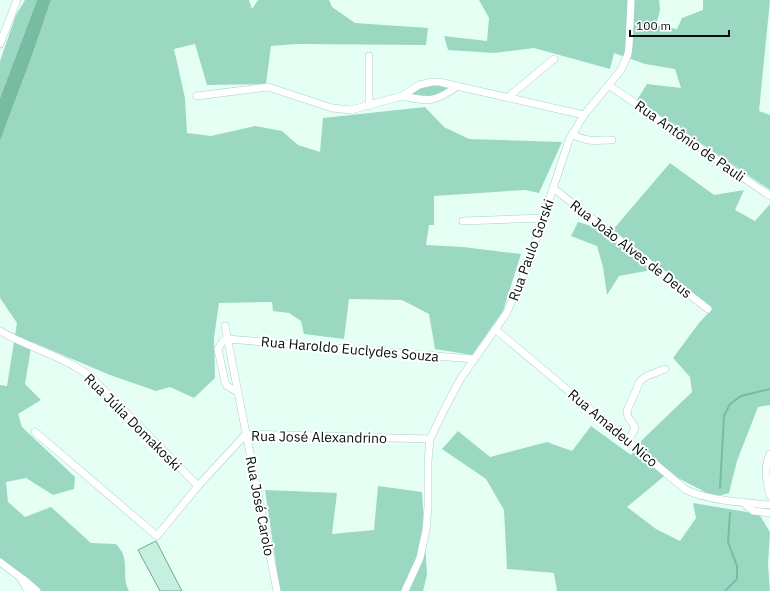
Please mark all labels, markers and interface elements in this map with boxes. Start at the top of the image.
scale bar [630,12,729,38]
text: 100 m [636,18,671,33]
street label: Rua Antônio de Pauli [632,96,748,186]
street label: Rua João Alves de Deus [567,196,696,302]
street label: Rua Paulo Gorski [504,197,558,303]
street label: Rua Haroldo Euclydes Souza [260,332,440,366]
street label: Rua Júlia Domakoski [81,370,185,474]
street label: Rua Amadeu Nico [564,385,662,471]
street label: Rua José Alexandrino [251,427,387,447]
street label: Rua José Carolo [242,455,279,558]

